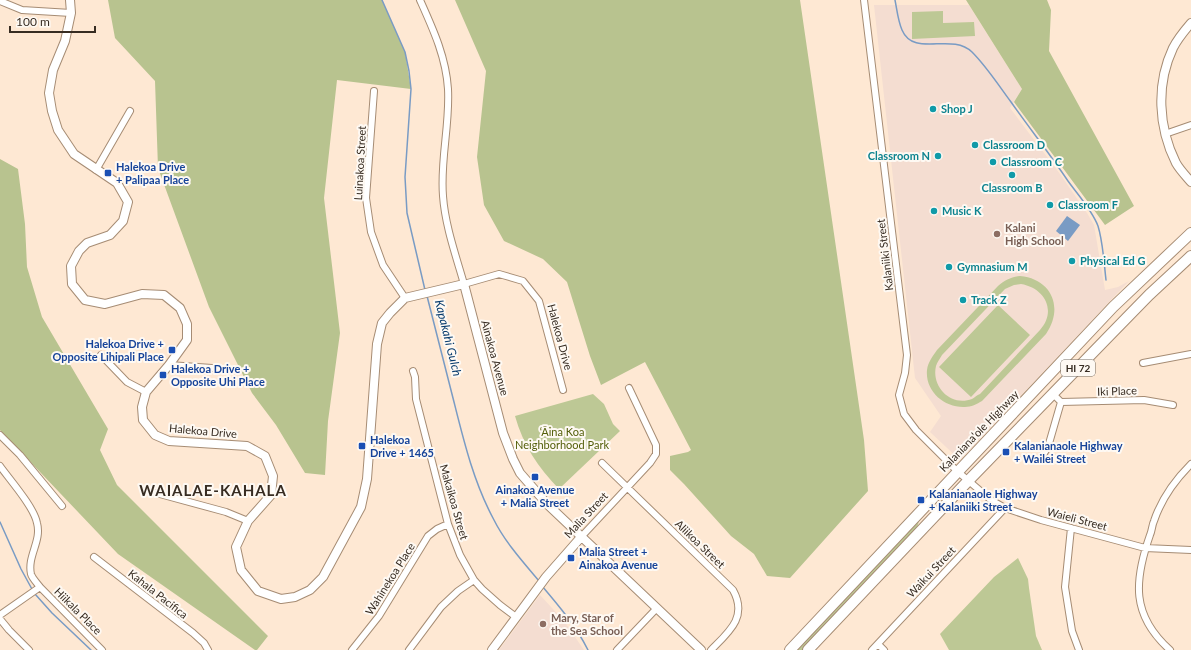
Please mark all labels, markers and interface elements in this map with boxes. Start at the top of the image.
scale bar [10,8,95,34]
text: 100 m [16,14,50,29]
place label: Shop J [941,102,973,115]
marker: Shop J [928,104,938,114]
street label: Luinakoa Street [351,125,368,201]
place label: Classroom D [983,138,1045,151]
marker: Classroom D [970,140,980,150]
place label: Classroom N [868,149,930,162]
marker: Classroom N [933,151,943,161]
place label: Classroom C [1001,155,1063,168]
marker: Classroom C [988,157,998,167]
place label: Halekoa Drive + Palipaa Place [116,160,189,186]
marker: Halekoa Drive + Palipaa Place [103,168,113,178]
marker: Classroom B [1007,170,1017,180]
place label: Classroom B [982,181,1042,194]
place label: Classroom F [1058,198,1118,211]
marker: Classroom F [1045,200,1055,210]
place label: Music K [942,204,982,217]
marker: Music K [929,206,939,216]
street label: Kalaniiki Street [874,218,895,292]
place label: Kalani High School [1005,221,1064,247]
marker: Kalani High School [992,229,1002,239]
place label: Physical Ed G [1080,254,1145,267]
marker: Physical Ed G [1067,256,1077,266]
place label: Gymnasium M [957,260,1028,273]
marker: Gymnasium M [944,262,954,272]
place label: Track Z [971,293,1007,306]
marker: Track Z [958,295,968,305]
water label: Kapakahi Gulch [432,298,465,378]
street label: Halekoa Drive [545,302,576,372]
street label: Ainakoa Avenue [479,319,512,397]
place label: Halekoa Drive + Opposite Lihipali Place [52,337,164,363]
marker: Halekoa Drive + Opposite Lihipali Place [167,345,177,355]
road number: HI 72 [1061,360,1095,376]
place label: Halekoa Drive + Opposite Uhi Place [171,362,265,388]
marker: Halekoa Drive + Opposite Uhi Place [158,370,168,380]
street label: Iki Place [1097,383,1137,398]
street label: Kalaniana’ole Highway [936,387,1021,474]
street label: Halekoa Drive [169,421,238,440]
park label: ‘Āina Koa Neighborhood Park [515,425,609,451]
place label: Halekoa Drive + 1465 [370,433,434,459]
place label: Kalanianaole Highway + Wailei Street [1014,439,1123,465]
marker: Halekoa Drive + 1465 [357,441,367,451]
marker: Kalanianaole Highway + Wailei Street [1001,447,1011,457]
street label: Makaikoa Street [437,463,471,541]
marker: Ainakoa Avenue + Malia Street [530,472,540,482]
district label: WAIALAE-KAHALA [139,481,287,499]
place label: Ainakoa Avenue + Malia Street [495,483,575,509]
place label: Kalanianaole Highway + Kalaniiki Street [929,487,1038,513]
street label: Malia Street [561,489,610,540]
marker: Kalanianaole Highway + Kalaniiki Street [916,495,926,505]
street label: Waieli Street [1046,504,1109,533]
street label: Aliikoa Street [673,517,728,571]
street label: Wahinekoa Place [362,540,417,617]
street label: Waikui Street [904,543,958,600]
place label: Malia Street + Ainakoa Avenue [578,545,658,571]
marker: Malia Street + Ainakoa Avenue [566,553,576,563]
street label: Kahala Pacifica [126,566,191,621]
street label: Hiikala Place [52,584,105,637]
place label: Mary, Star of the Sea School [551,611,623,637]
marker: Mary, Star of the Sea School [538,619,548,629]

